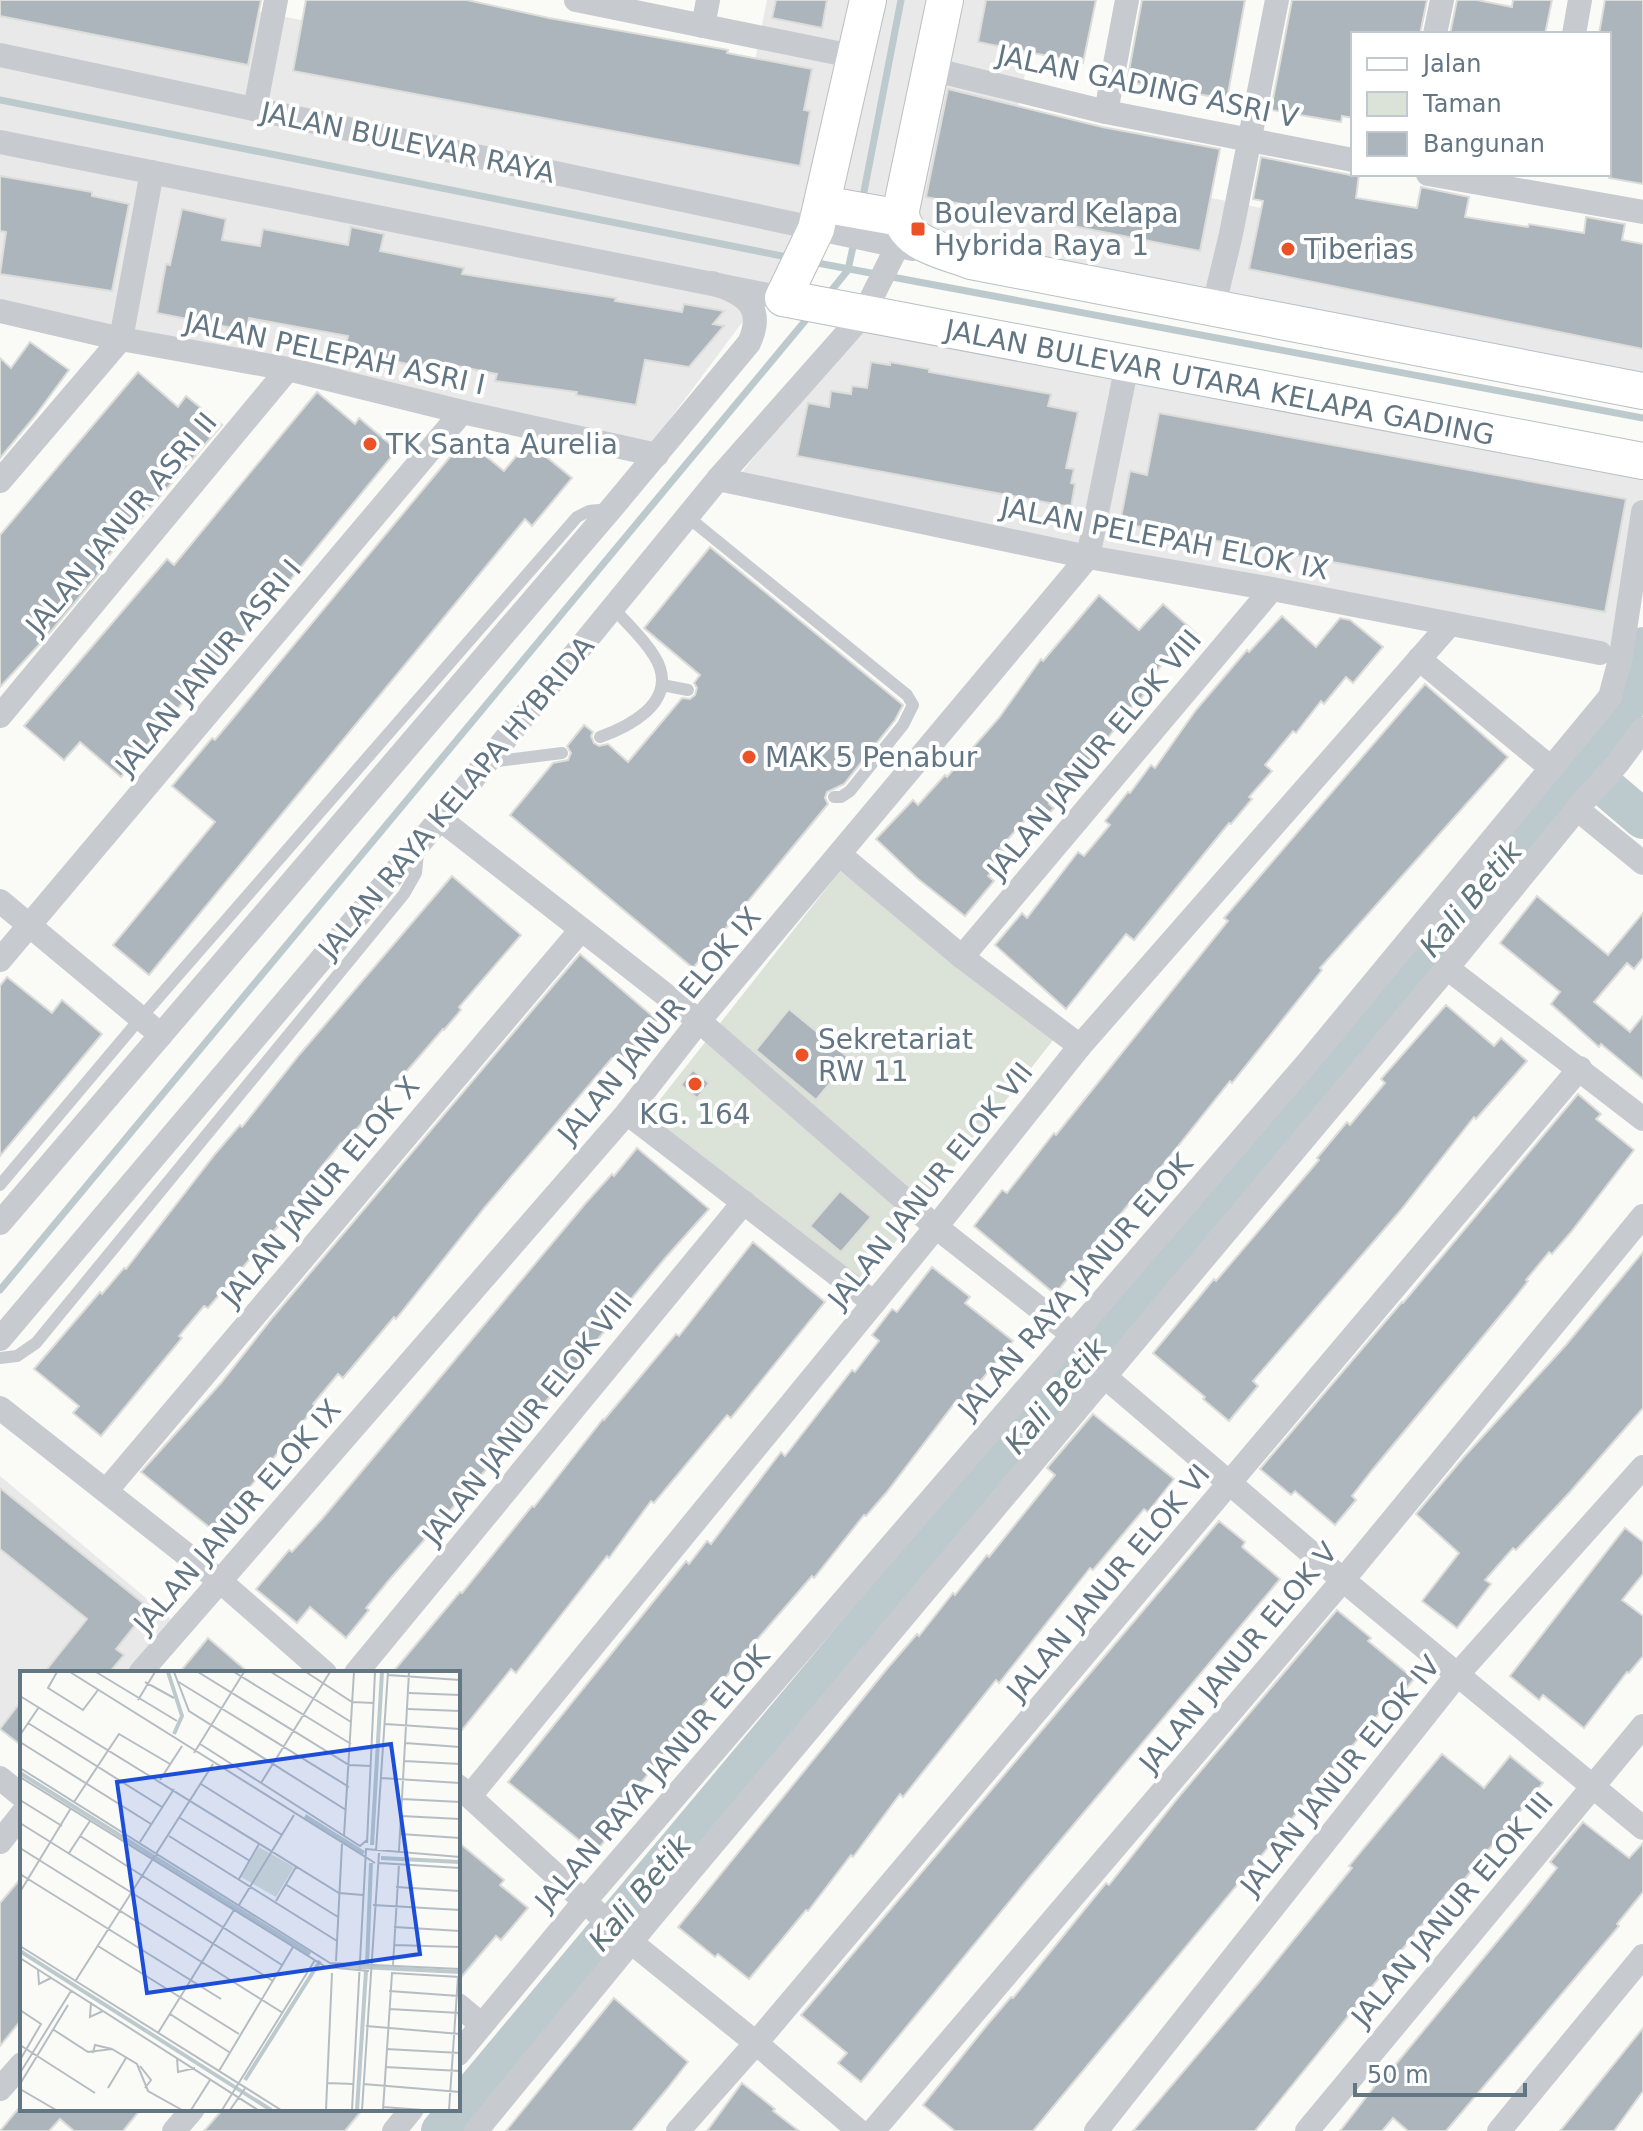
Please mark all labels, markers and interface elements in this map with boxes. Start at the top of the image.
legend [1351,32,1611,176]
street label: JALAN GADING ASRI V [992,38,1302,135]
text: Jalan [1421,50,1481,78]
text: Taman [1422,90,1502,118]
street label: JALAN BULEVAR RAYA [256,95,558,190]
text: Bangunan [1423,130,1545,158]
place label: Boulevard Kelapa Hybrida Raya 1 [934,197,1179,262]
marker: Boulevard Kelapa Hybrida Raya 1 [909,220,927,238]
place label: Tiberias [1303,233,1414,266]
marker: Tiberias [1279,240,1297,258]
street label: JALAN PELEPAH ASRI I [180,305,488,401]
street label: JALAN BULEVAR UTARA KELAPA GADING [940,313,1497,452]
street label: JALAN JANUR ASRI II [18,406,224,642]
place label: TK Santa Aurelia [385,428,618,461]
marker: TK Santa Aurelia [361,435,379,453]
street label: JALAN PELEPAH ELOK IX [996,490,1332,586]
street label: JALAN JANUR ASRI I [107,553,308,783]
street label: JALAN JANUR ELOK VIII [979,623,1208,887]
street label: JALAN RAYA KELAPA HYBRIDA [311,630,601,967]
place label: MAK 5 Penabur [765,741,978,774]
marker: MAK 5 Penabur [740,748,758,766]
water label: Kali Betik [1412,833,1530,963]
street label: JALAN JANUR ELOK IX [550,901,768,1152]
place label: Sekretariat RW 11 [818,1023,973,1088]
marker: Sekretariat RW 11 [793,1046,811,1064]
street label: JALAN JANUR ELOK VII [820,1056,1040,1316]
street label: JALAN JANUR ELOK X [213,1070,426,1314]
marker: KG. 164 [686,1075,704,1093]
place label: KG. 164 [639,1098,751,1131]
street label: JALAN RAYA JANUR ELOK [950,1147,1200,1427]
street label: JALAN JANUR ELOK VIII [414,1286,639,1552]
water label: Kali Betik [997,1330,1115,1460]
street label: JALAN JANUR ELOK IX [126,1393,348,1641]
street label: JALAN JANUR ELOK VI [999,1458,1217,1709]
street label: JALAN JANUR ELOK V [1131,1536,1344,1780]
street label: JALAN RAYA JANUR ELOK [527,1639,777,1919]
street label: JALAN JANUR ELOK IV [1233,1649,1447,1903]
inset map [20,1671,460,2111]
street label: JALAN JANUR ELOK III [1344,1786,1560,2035]
water label: Kali Betik [581,1827,699,1957]
scale bar [1355,2047,1525,2097]
text: 50 m [1367,2061,1429,2089]

